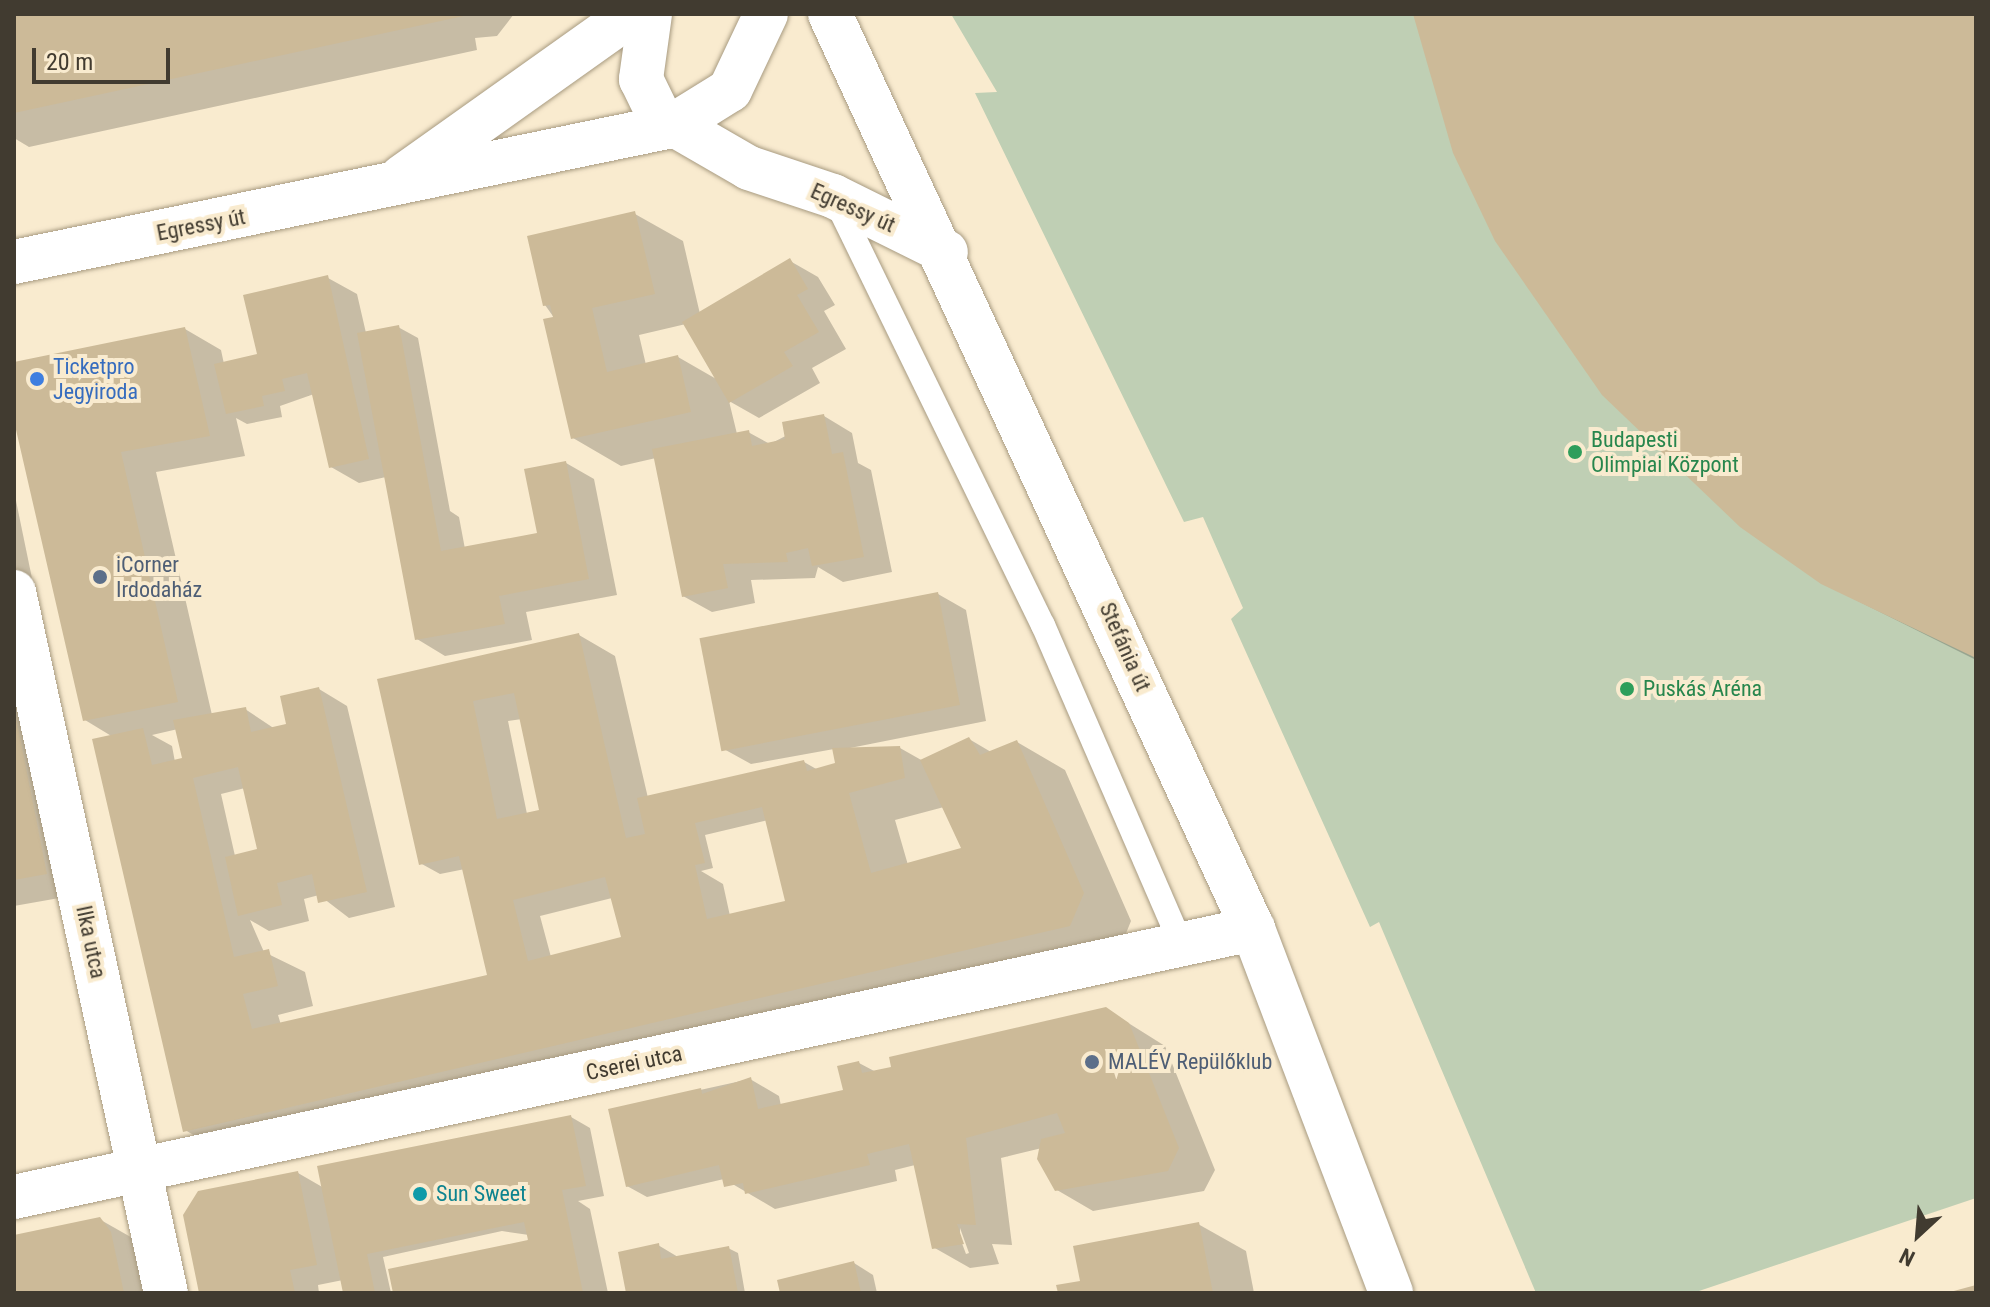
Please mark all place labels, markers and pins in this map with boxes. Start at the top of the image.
place label: Ticketpro Jegyiroda [53,353,138,404]
marker: Ticketpro Jegyiroda [28,370,46,388]
place label: Budapesti Olimpiai Központ [1591,426,1739,478]
marker: Budapesti Olimpiai Központ [1566,443,1584,461]
place label: iCorner Irdodaház [116,551,202,602]
marker: iCorner Irdodaház [91,568,109,586]
place label: Puskás Aréna [1643,676,1762,702]
marker: Puskás Aréna [1618,680,1636,698]
place label: MALÉV Repülőklub [1108,1049,1272,1075]
marker: MALÉV Repülőklub [1083,1053,1101,1071]
place label: Sun Sweet [436,1181,527,1207]
marker: Sun Sweet [411,1185,429,1203]

